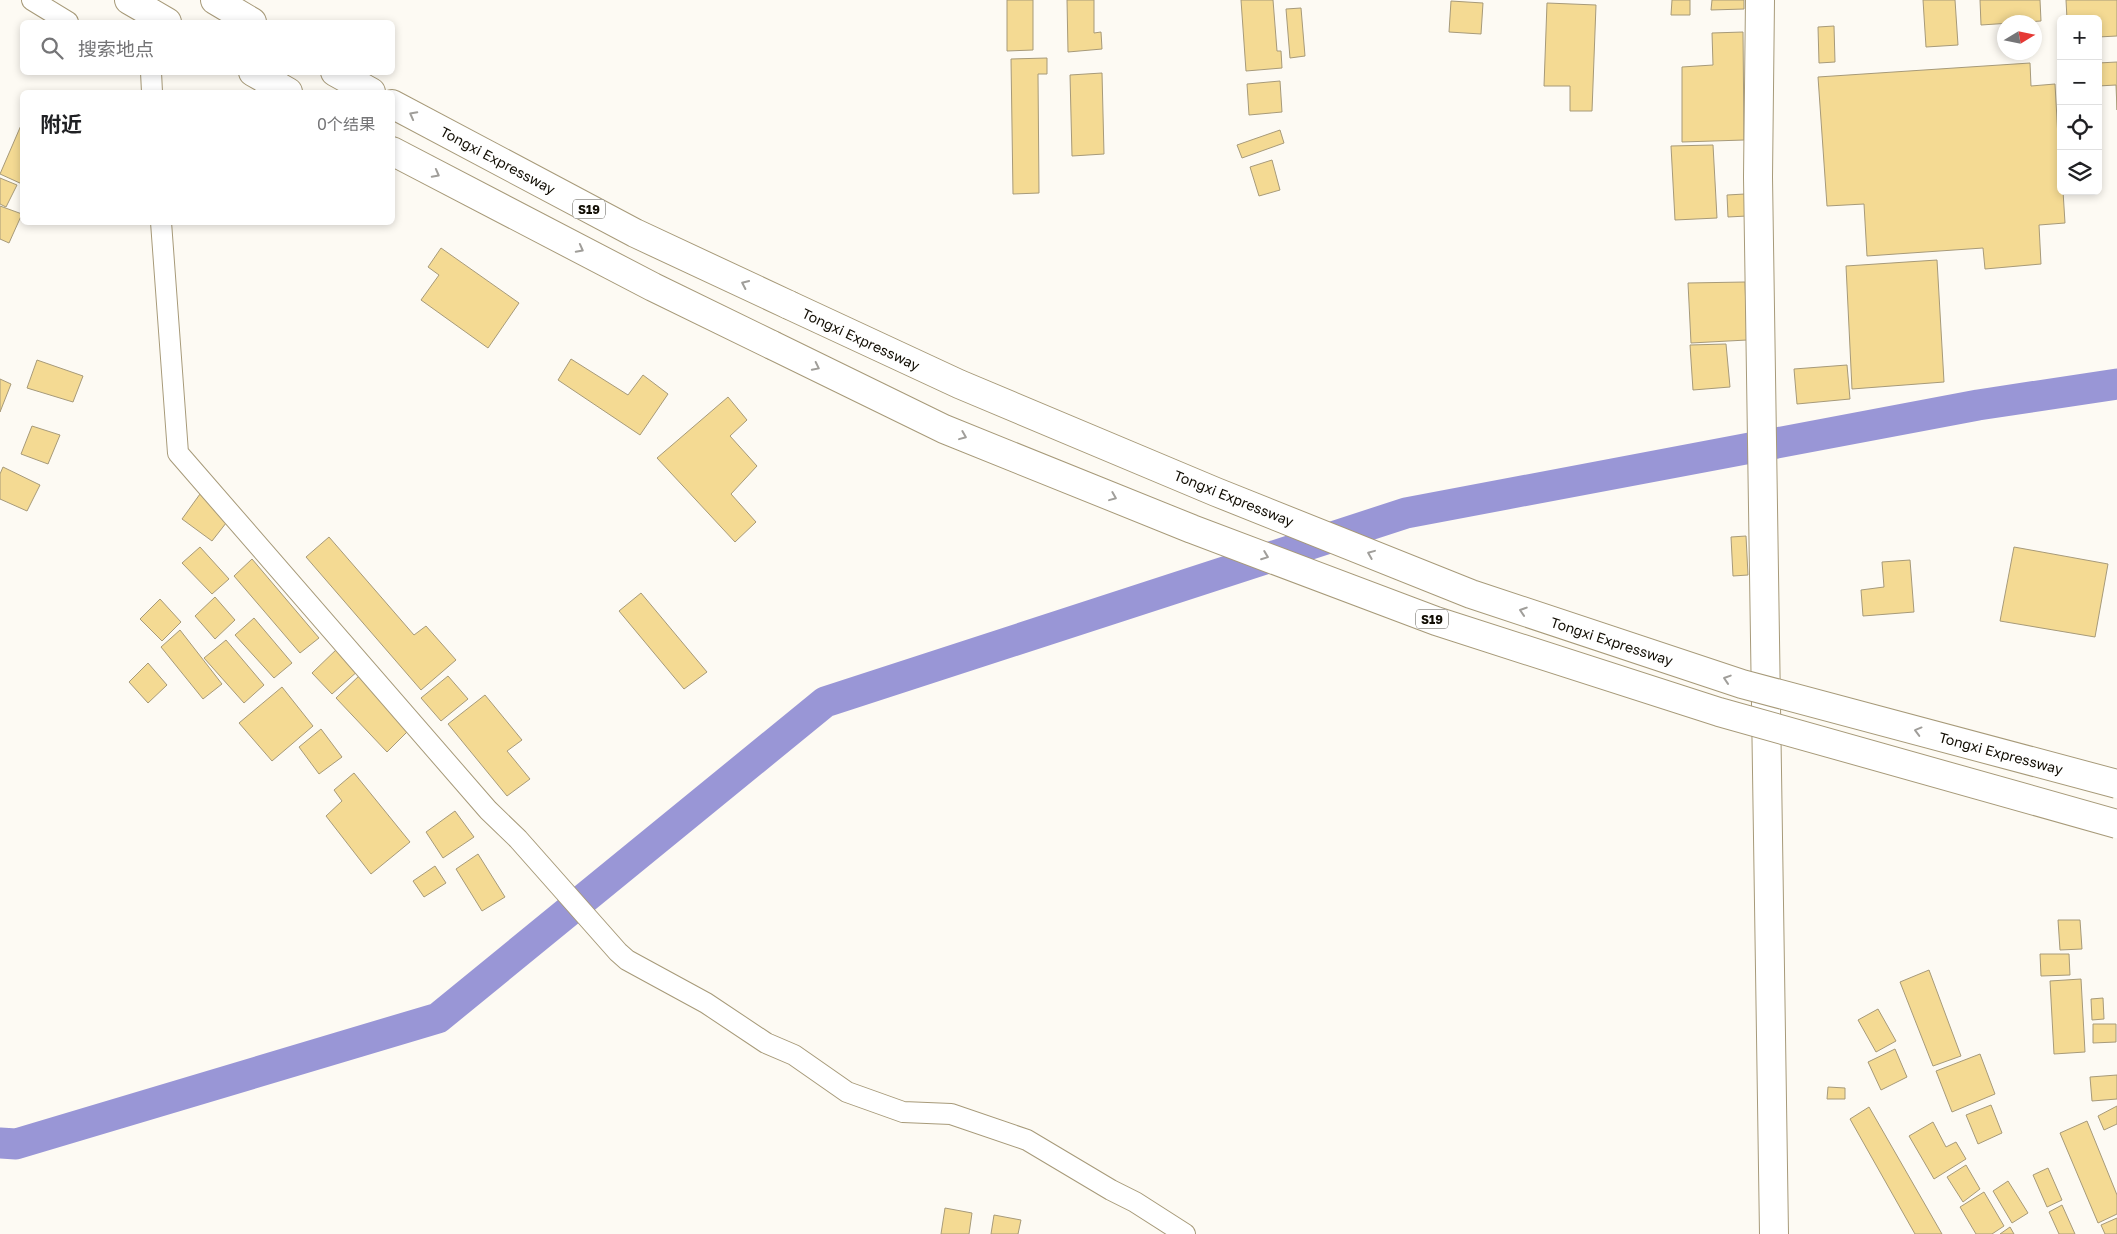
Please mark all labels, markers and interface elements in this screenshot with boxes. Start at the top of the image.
north arrow [1997,15,2042,60]
map controls [2057,15,2102,195]
button: + [2057,15,2102,60]
search box [20,20,395,75]
icon: search [38,34,66,62]
text: 搜索地点 [78,37,154,60]
button: − [2057,60,2102,105]
button: locate [2057,105,2102,150]
text: 附近 [40,111,82,137]
one-way arrow [410,111,419,121]
text: 0个结果 [317,114,375,134]
street label: Tongxi Expressway [438,123,558,198]
button: layers [2057,150,2102,195]
one-way arrow [430,168,439,178]
road number: S19 [573,200,605,218]
one-way arrow [574,243,583,253]
one-way arrow [741,280,750,291]
street label: Tongxi Expressway [800,304,923,374]
one-way arrow [811,360,820,371]
one-way arrow [958,431,966,441]
street label: Tongxi Expressway [1172,466,1297,530]
one-way arrow [1108,491,1117,502]
one-way arrow [1367,549,1376,560]
one-way arrow [1260,550,1268,560]
one-way arrow [1519,607,1528,617]
road number: S19 [1416,610,1448,628]
street label: Tongxi Expressway [1549,613,1675,669]
one-way arrow [1723,675,1732,685]
one-way arrow [1914,726,1922,736]
street label: Tongxi Expressway [1937,728,2065,778]

